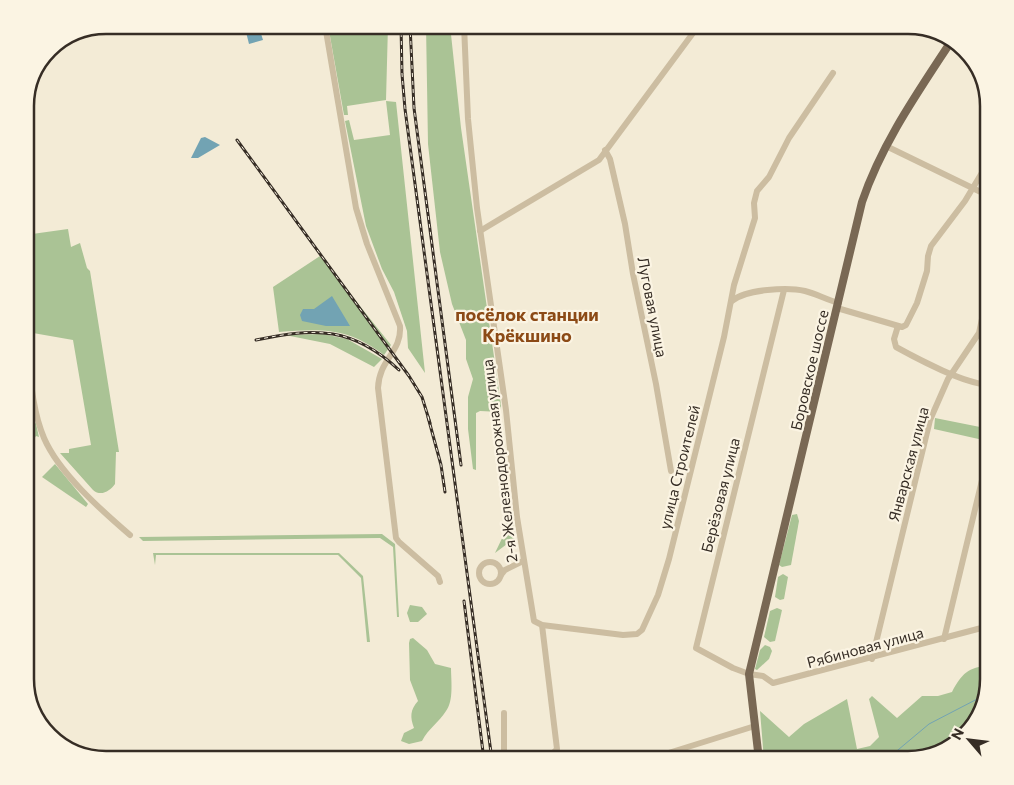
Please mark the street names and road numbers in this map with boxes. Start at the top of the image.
street label: Луговая улица [634,255,672,359]
street label: Боровское шоссе [786,308,832,432]
street label: 2-я Железнодорожная улица [478,358,520,564]
street label: улица Строителей [655,403,703,531]
street label: Январская улица [884,405,932,523]
street label: Берёзовая улица [697,436,743,554]
street label: Рябиновая улица [805,623,925,671]

